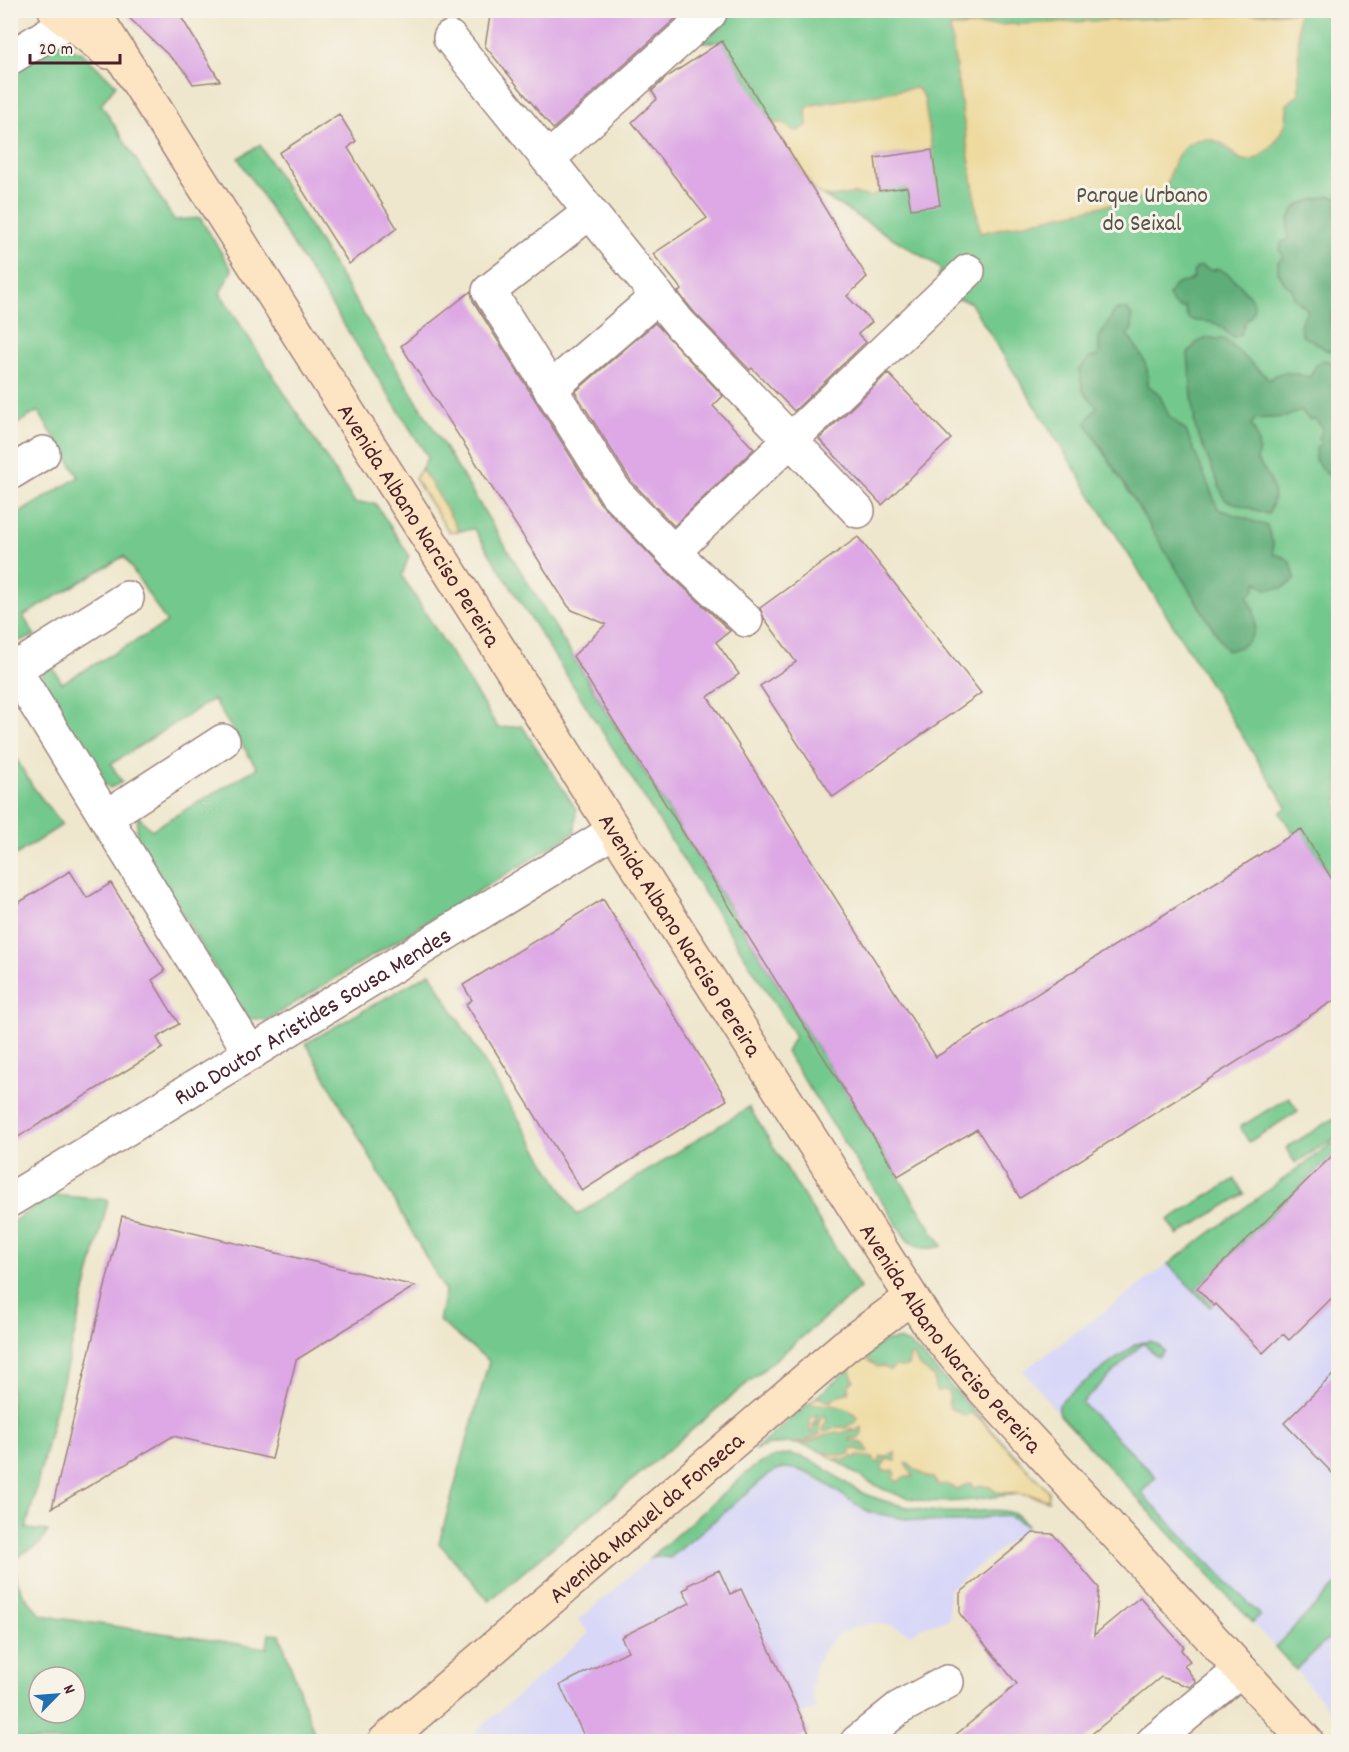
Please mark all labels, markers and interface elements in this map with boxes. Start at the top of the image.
scale bar [30,27,120,65]
text: 20 m [39,38,73,63]
park label: Parque Urbano do Seixal [1076,180,1208,242]
street label: Avenida Albano Narciso Pereira [327,398,508,655]
street label: Avenida Albano Narciso Pereira [588,808,769,1065]
street label: Rua Doutor Aristides Sousa Mendes [168,920,459,1116]
street label: Avenida Albano Narciso Pereira [849,1218,1049,1463]
street label: Avenida Manuel da Fonseca [543,1425,753,1613]
north arrow [27,1665,87,1725]
text: N [56,1681,80,1698]

